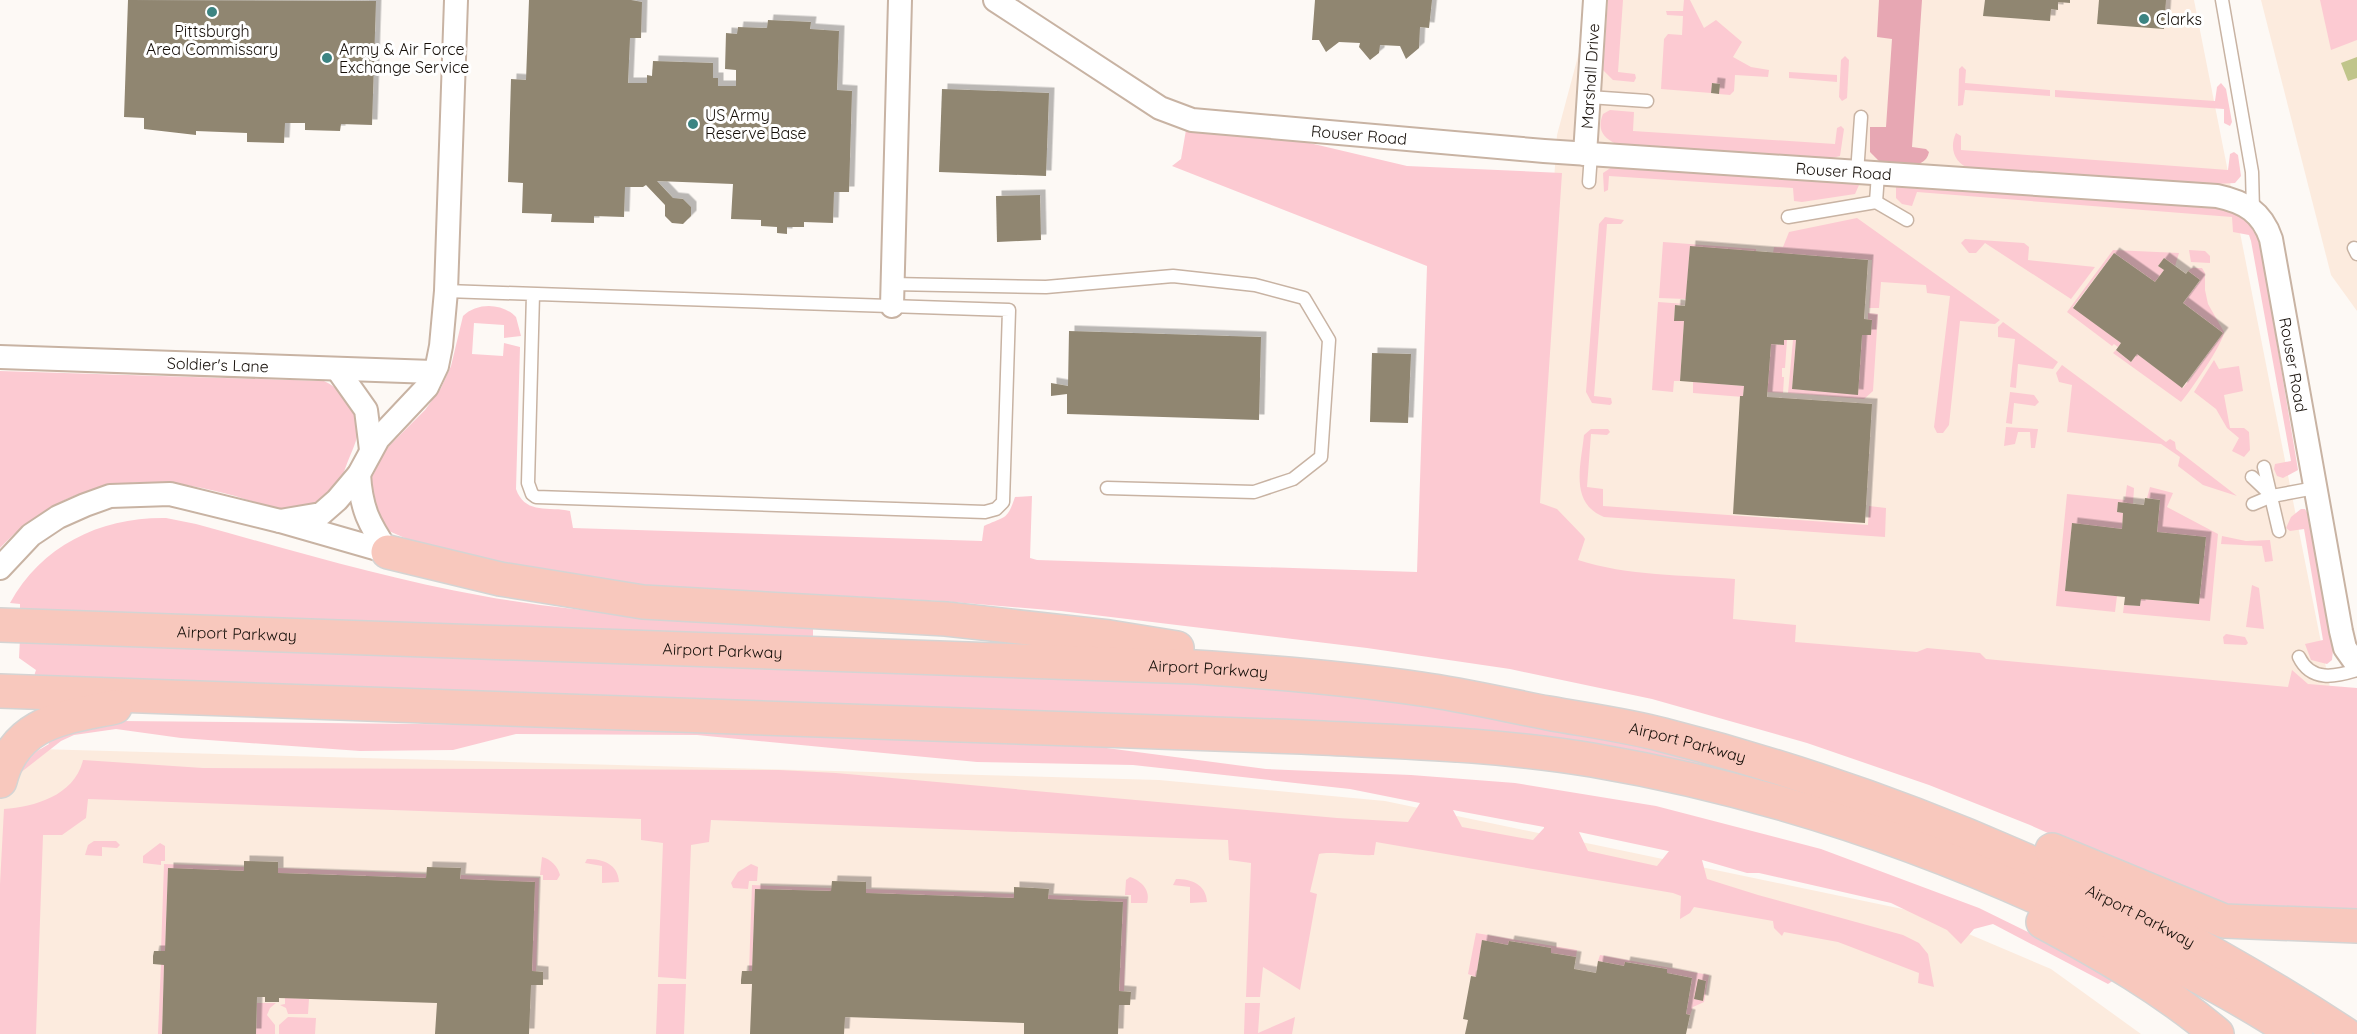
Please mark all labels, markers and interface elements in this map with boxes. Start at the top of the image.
marker: Pittsburgh Area Commissary [205,5,219,19]
place label: Clarks [2156,9,2202,29]
marker: Clarks [2137,12,2151,26]
place label: Pittsburgh Area Commissary [146,21,278,59]
street label: Marshall Drive [1577,23,1603,130]
place label: Army & Air Force Exchange Service [339,39,469,77]
marker: Army & Air Force Exchange Service [320,51,334,65]
place label: US Army Reserve Base [705,105,807,143]
marker: US Army Reserve Base [686,117,700,131]
street label: Rouser Road [1310,121,1408,149]
street label: Rouser Road [1795,158,1892,184]
street label: Rouser Road [2275,316,2312,414]
street label: Soldier's Lane [167,353,269,376]
street label: Airport Parkway [176,621,297,645]
street label: Airport Parkway [662,638,783,662]
street label: Airport Parkway [1148,655,1269,682]
street label: Airport Parkway [1628,718,1749,767]
street label: Airport Parkway [2083,880,2199,952]

